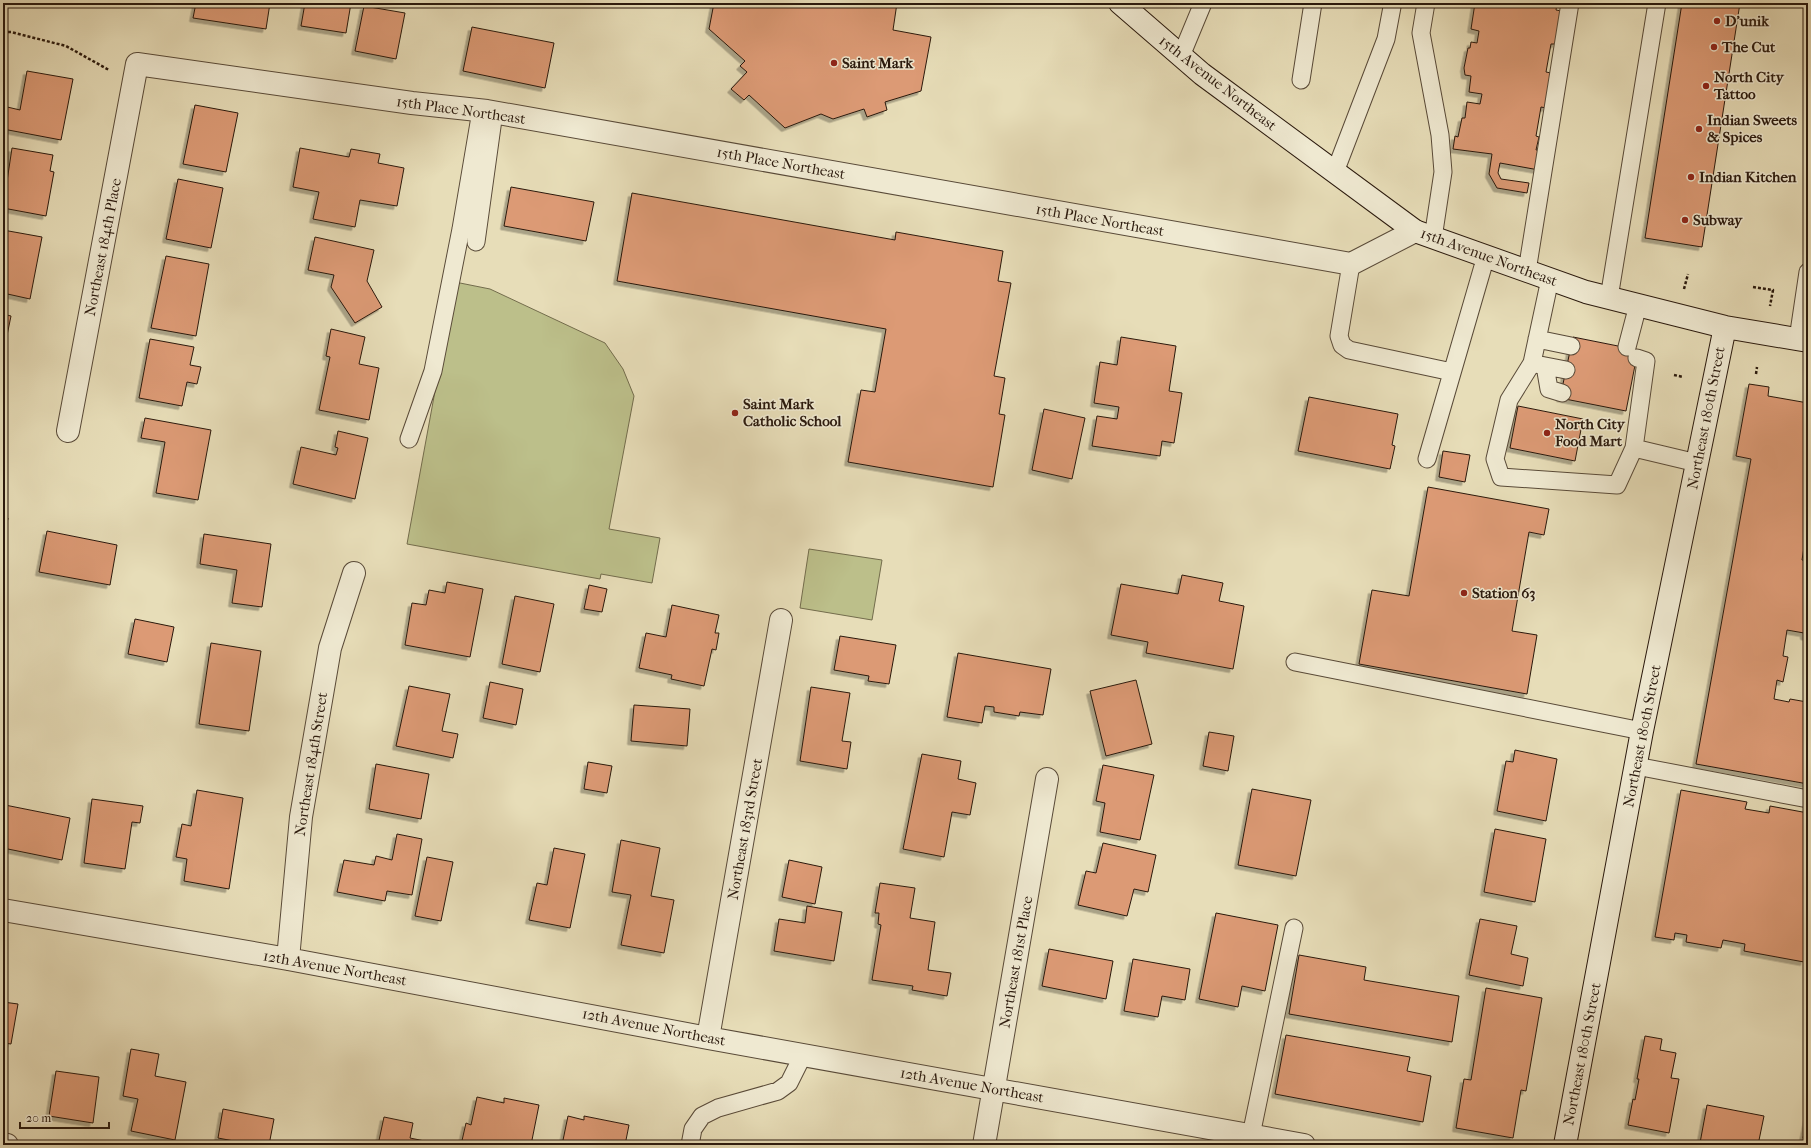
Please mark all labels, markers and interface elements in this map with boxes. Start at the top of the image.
place label: D'unik [1725,12,1770,30]
marker: D'unik [1712,16,1722,26]
street label: 15th Avenue Northeast [1156,31,1281,135]
place label: The Cut [1721,38,1776,56]
marker: The Cut [1709,42,1719,52]
place label: Saint Mark [842,54,914,72]
marker: Saint Mark [829,58,839,68]
place label: North City Tattoo [1713,68,1785,103]
marker: North City Tattoo [1701,81,1711,91]
street label: 15th Place Northeast [395,92,527,128]
place label: Indian Sweets & Spices [1707,111,1797,146]
marker: Indian Sweets & Spices [1694,124,1704,134]
street label: 15th Place Northeast [715,143,847,183]
place label: Indian Kitchen [1699,168,1797,186]
marker: Indian Kitchen [1686,172,1696,182]
street label: Northeast 184th Place [81,176,125,317]
street label: 15th Place Northeast [1034,200,1166,240]
place label: Subway [1693,211,1743,229]
marker: Subway [1680,215,1690,225]
street label: 15th Avenue Northeast [1418,224,1561,290]
street label: Northeast 180th Street [1683,344,1729,491]
place label: Saint Mark Catholic School [743,395,842,430]
marker: Saint Mark Catholic School [730,408,740,418]
place label: North City Food Mart [1554,415,1626,450]
marker: North City Food Mart [1542,428,1552,438]
place label: Station 63 [1472,584,1535,602]
marker: Station 63 [1459,588,1469,598]
street label: Northeast 180th Street [1619,662,1665,809]
street label: Northeast 184th Street [291,690,331,837]
street label: Northeast 183rd Street [724,756,766,901]
street label: Northeast 181st Place [996,894,1037,1029]
street label: 12th Avenue Northeast [262,946,409,990]
street label: Northeast 180th Street [1559,980,1605,1127]
street label: 12th Avenue Northeast [581,1004,728,1050]
street label: 12th Avenue Northeast [899,1063,1046,1107]
scale bar [20,1104,109,1130]
text: 20 m [26,1111,51,1125]

